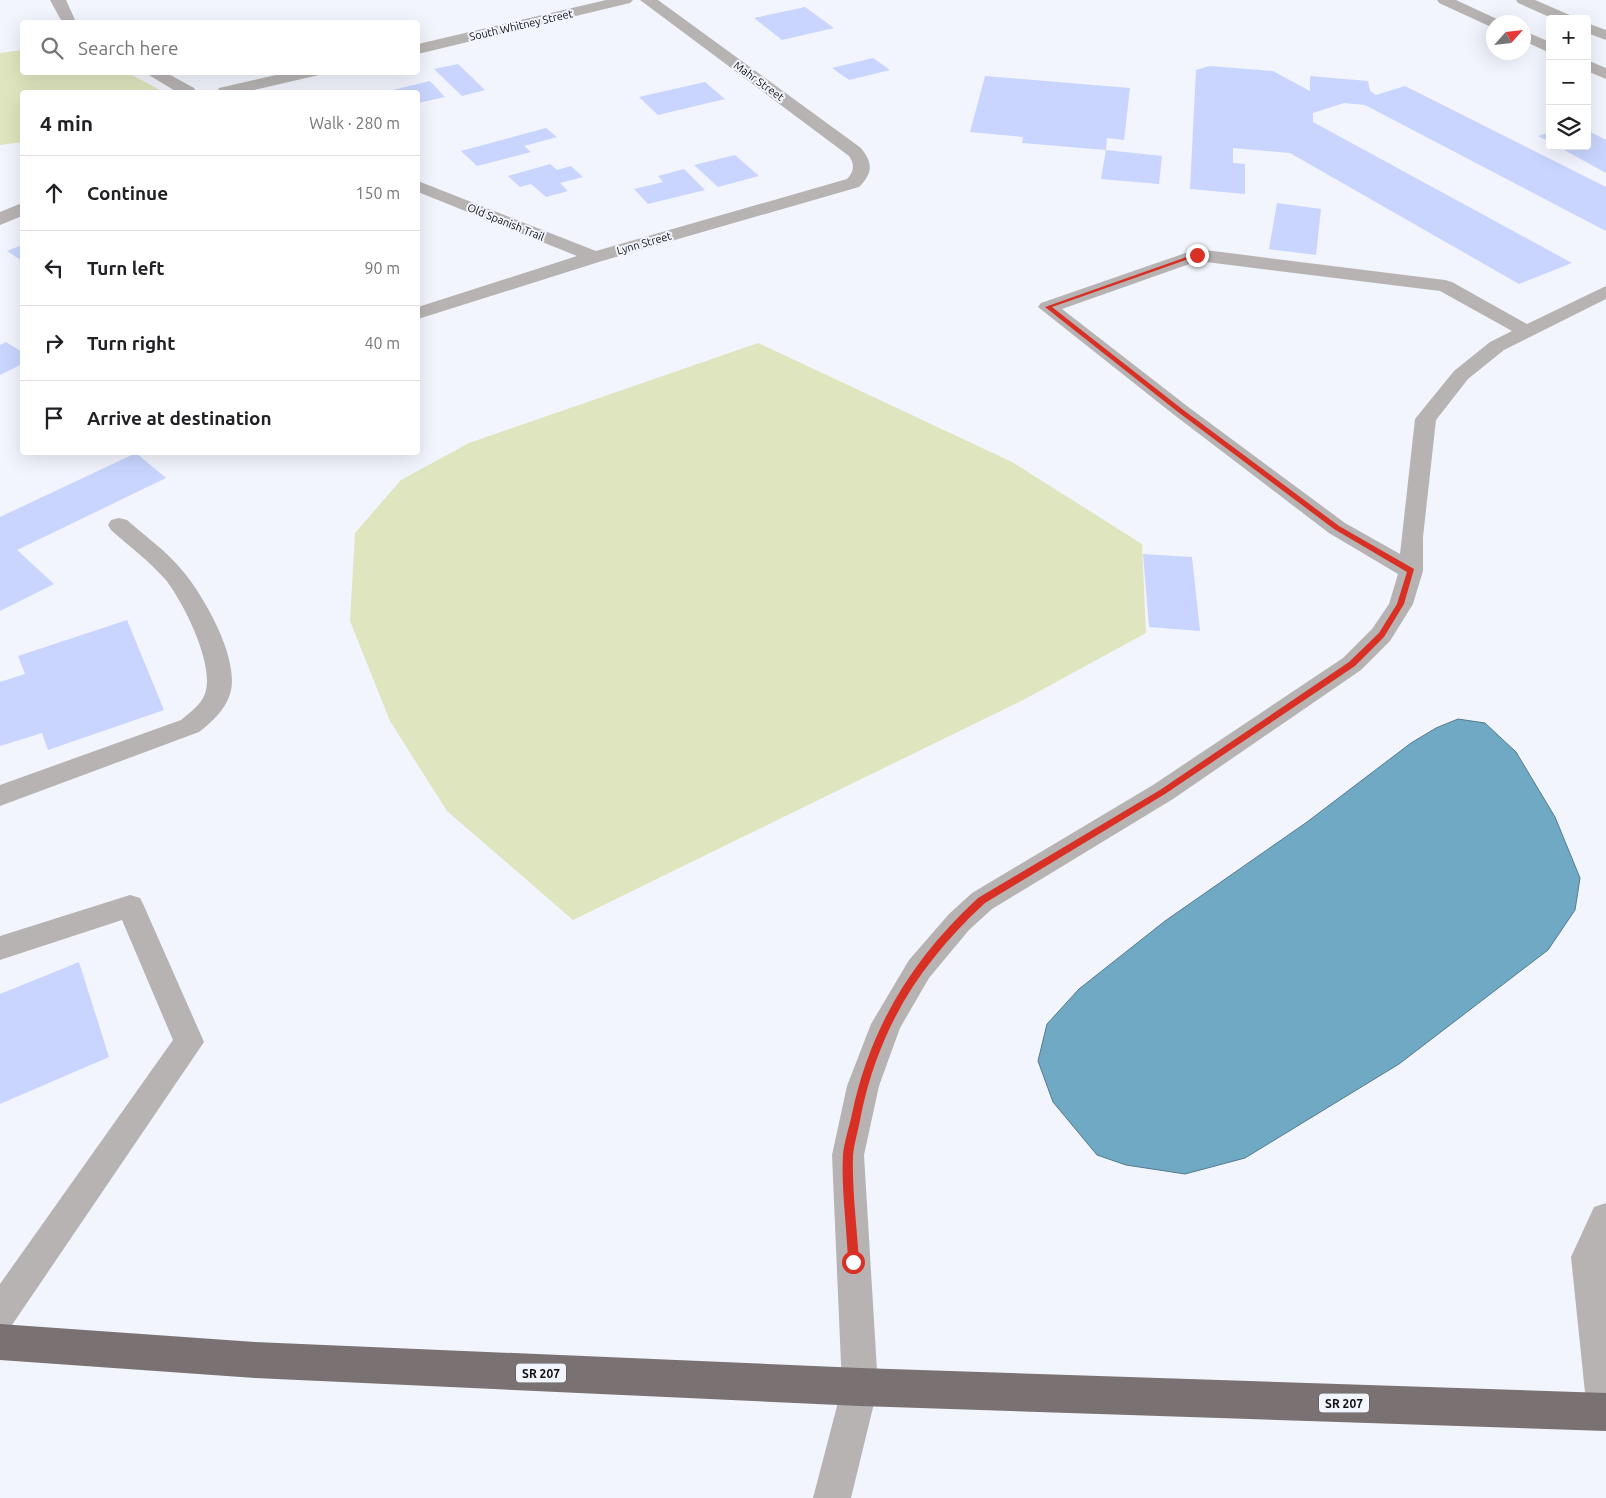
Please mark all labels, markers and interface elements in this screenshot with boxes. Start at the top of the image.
street label: South Whitney Street [468,7,575,43]
north arrow [1486,15,1531,60]
map controls [1546,15,1591,150]
button: + [1546,15,1591,60]
search box [20,20,420,75]
icon: search [38,34,66,62]
text: Search here [78,37,178,59]
street label: Mahr Street [732,59,787,104]
button: − [1546,60,1591,105]
button: layers [1546,105,1591,150]
text: 4 min [40,111,93,135]
text: Walk · 280 m [309,114,400,132]
icon: ahead [40,179,68,207]
text: Continue [87,182,168,204]
text: 150 m [355,184,400,202]
street label: Old Spanish Trail [466,201,546,243]
street label: Lynn Street [615,229,673,257]
route end [1186,244,1209,267]
icon: left [40,254,68,282]
text: Turn left [87,257,165,279]
text: 90 m [364,259,400,277]
icon: right [40,329,68,357]
text: Turn right [87,332,175,354]
text: 40 m [364,334,400,352]
icon: arrive [40,404,68,432]
text: Arrive at destination [87,407,272,429]
route start [842,1251,865,1274]
road number: SR 207 [516,1364,566,1382]
road number: SR 207 [1319,1394,1369,1412]

